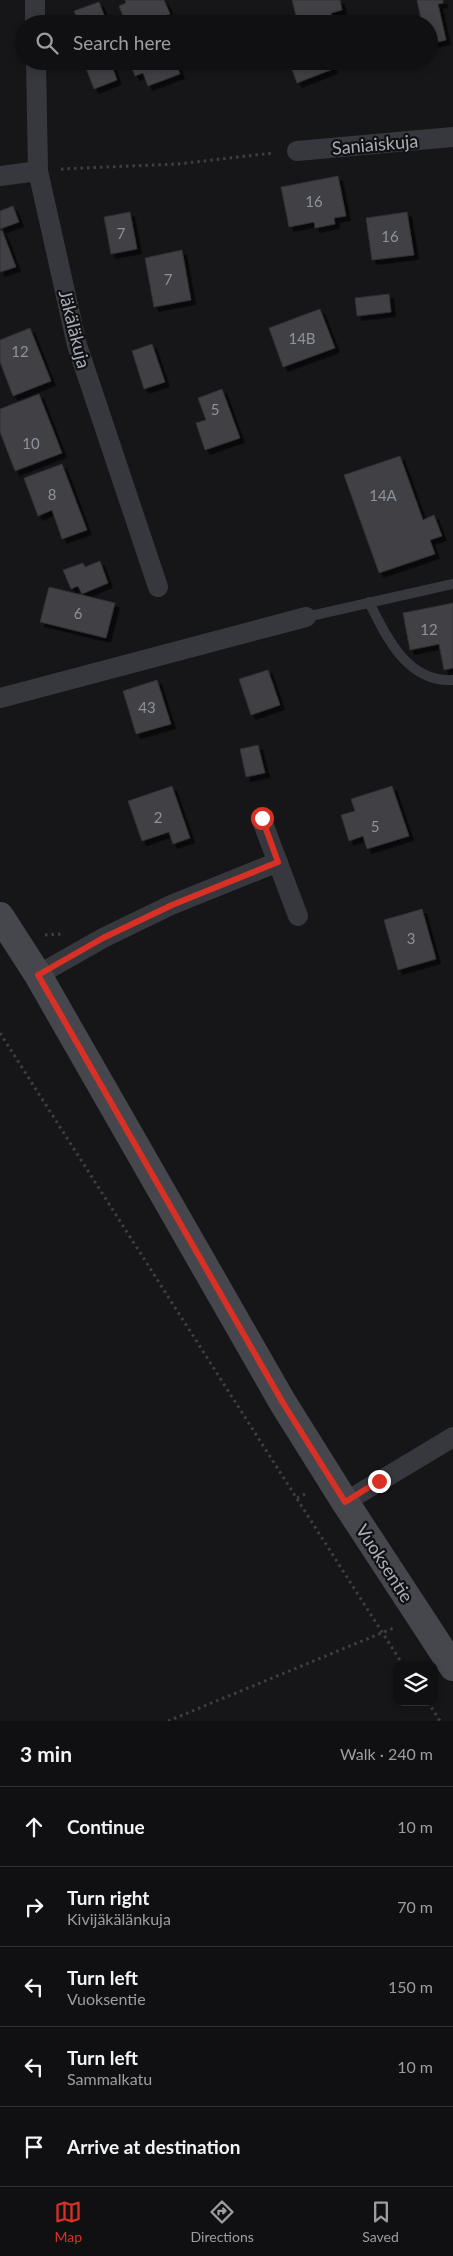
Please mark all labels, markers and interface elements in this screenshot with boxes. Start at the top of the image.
search box [15,15,438,70]
icon: search [33,29,61,57]
text: Search here [73,31,171,54]
street label: Saniaiskuja [331,129,419,159]
house number: 16 [305,192,323,210]
house number: 7 [117,224,126,242]
house number: 16 [381,227,399,245]
house number: 7 [164,270,173,288]
street label: Jäkäläkuja [55,288,95,370]
house number: 14B [288,329,316,347]
house number: 12 [11,342,29,360]
house number: 5 [211,400,219,418]
house number: 10 [22,434,40,452]
house number: 8 [48,485,56,503]
house number: 14A [369,486,398,504]
house number: 6 [74,604,83,622]
house number: 12 [420,620,438,638]
house number: 43 [138,698,156,716]
route start [251,807,274,830]
house number: 2 [154,808,162,826]
house number: 5 [371,817,379,835]
house number: 3 [407,929,415,947]
route end [368,1470,391,1493]
street label: Vuoksentie [352,1520,418,1606]
map controls [393,1661,438,1706]
button: layers [393,1661,438,1706]
text: 3 min [20,1741,72,1766]
text: Walk · 240 m [340,1744,433,1763]
icon: ahead [20,1813,48,1841]
text: Continue [67,1815,145,1838]
text: 10 m [397,1817,433,1836]
text: Turn right [67,1886,149,1909]
icon: right [20,1893,48,1921]
text: 70 m [397,1897,433,1916]
text: Kivijäkälänkuja [67,1909,171,1928]
text: Turn left [67,1966,138,1989]
icon: left [20,1973,48,2001]
text: 150 m [388,1977,433,1996]
text: Vuoksentie [67,1989,146,2008]
text: Turn left [67,2046,138,2069]
icon: left [20,2053,48,2081]
text: 10 m [397,2057,433,2076]
text: Sammalkatu [67,2069,152,2088]
icon: arrive [20,2133,48,2161]
text: Arrive at destination [67,2135,240,2158]
tab: Map [54,2198,82,2245]
tab: Directions [191,2198,254,2245]
tab: Saved [362,2198,399,2245]

